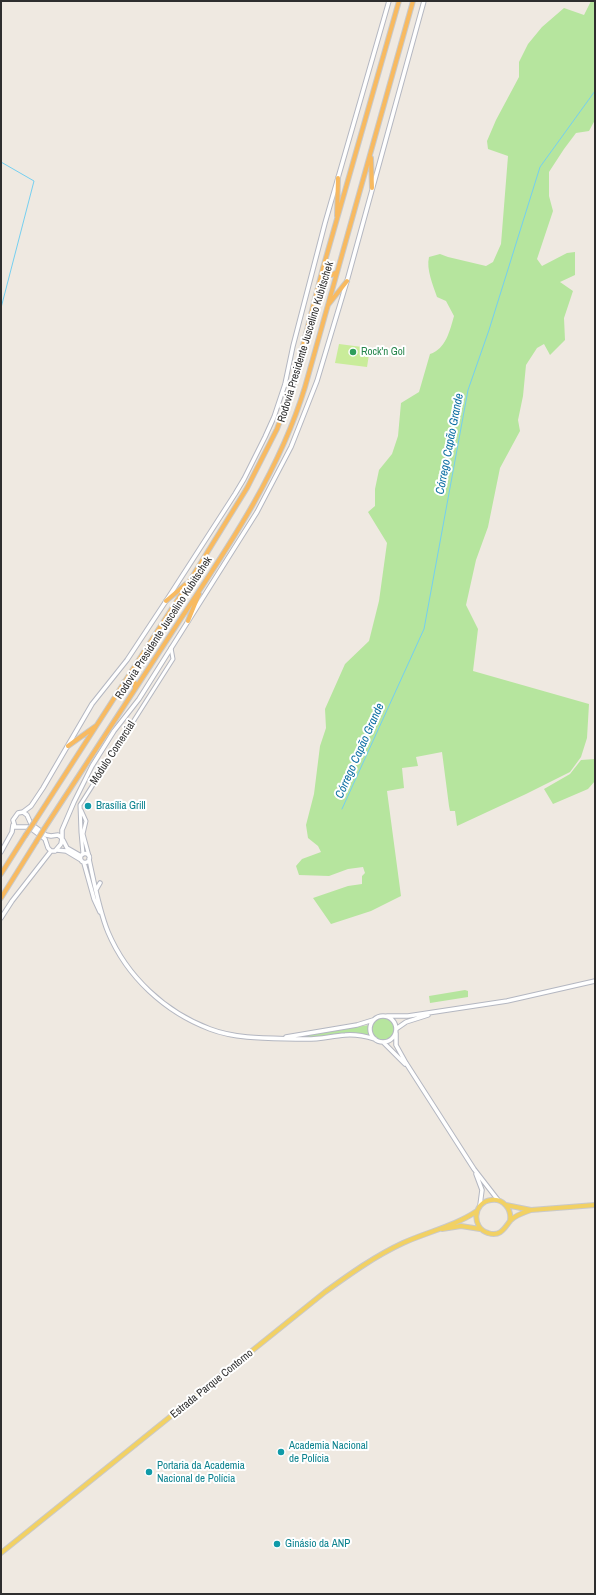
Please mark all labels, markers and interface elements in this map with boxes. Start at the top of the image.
street label: Rodovia Presidente Juscelino Kubitschek [275,260,337,424]
place label: Rock'n Gol [361,345,405,359]
marker: Rock'n Gol [348,347,358,357]
water label: Córrego Capão Grande [433,392,467,496]
street label: Rodovia Presidente Juscelino Kubitschek [113,554,215,702]
water label: Córrego Capão Grande [333,701,387,801]
street label: Módulo Comercial [88,719,138,787]
place label: Brasília Grill [96,799,146,813]
marker: Brasília Grill [83,801,93,811]
street label: Estrada Parque Contorno [168,1347,256,1421]
place label: Academia Nacional de Polícia [289,1439,368,1465]
marker: Academia Nacional de Polícia [276,1447,286,1457]
place label: Portaria da Academia Nacional de Polícia [157,1459,245,1485]
marker: Portaria da Academia Nacional de Polícia [144,1467,154,1477]
place label: Ginásio da ANP [285,1537,350,1551]
marker: Ginásio da ANP [272,1539,282,1549]

